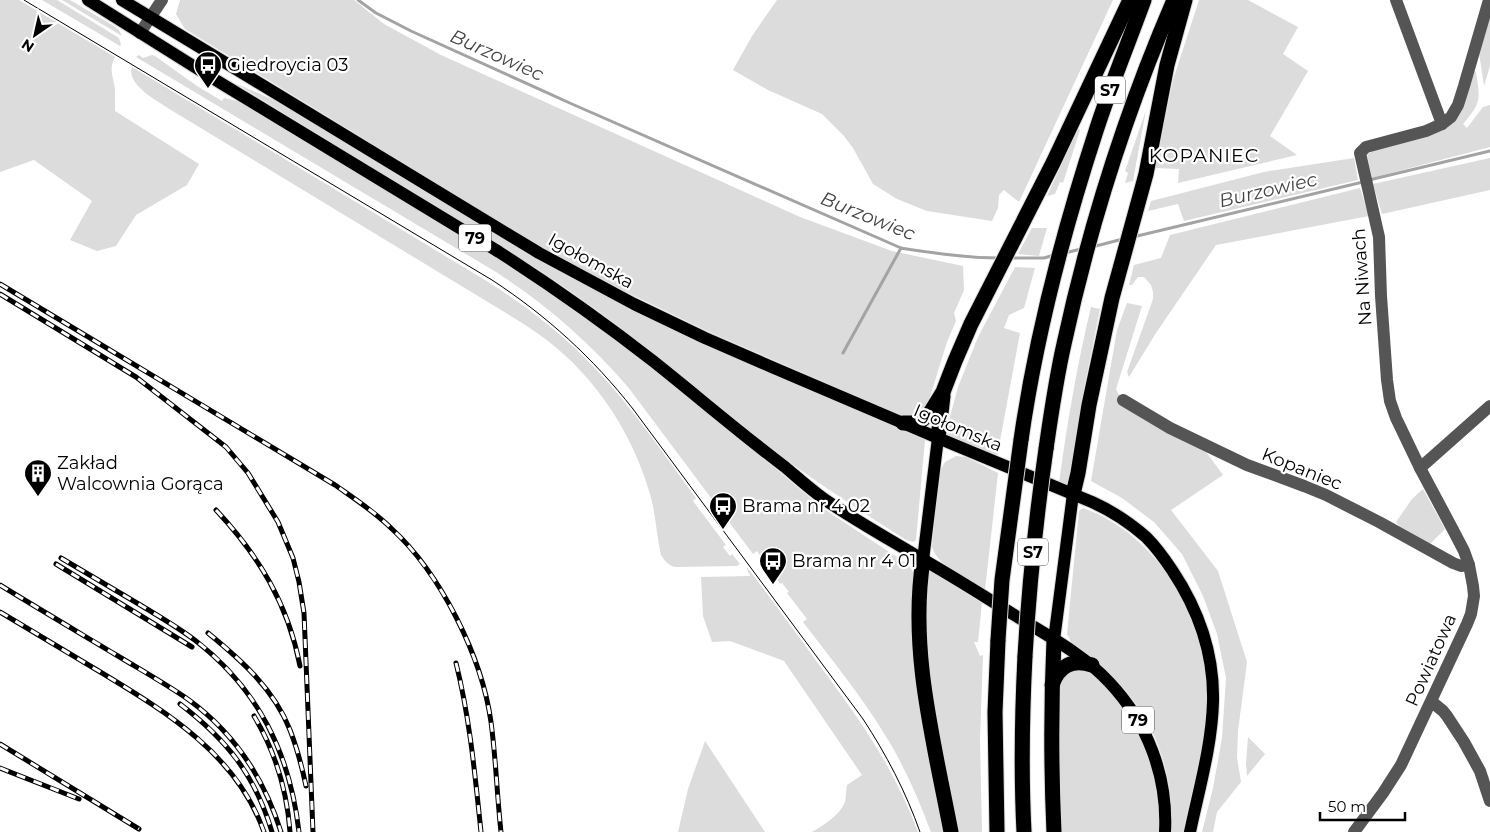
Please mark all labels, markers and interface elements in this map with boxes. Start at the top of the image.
north arrow [10,10,60,60]
water label: Burzowiec [447,24,548,86]
text: N [18,35,37,56]
bus stop icon: Giedroycia 03 [193,50,223,89]
place label: Giedroycia 03 [227,54,348,76]
road number: S7 [1095,76,1125,104]
district label: KOPANIEC [1149,144,1259,167]
water label: Burzowiec [1217,167,1320,212]
water label: Burzowiec [817,187,919,245]
road number: 79 [459,224,491,252]
street label: Igołomska [544,228,638,294]
street label: Na Niwach [1348,228,1376,326]
street label: Igołomska [910,399,1006,457]
street label: Kopaniec [1259,443,1345,495]
place label: Zakład Walcownia Gorąca [57,452,224,495]
building icon: Zakład Walcownia Gorąca [23,458,53,497]
bus stop icon: Brama nr 4 02 [708,491,738,530]
place label: Brama nr 4 02 [742,495,870,517]
road number: S7 [1018,538,1048,566]
bus stop icon: Brama nr 4 01 [758,546,788,585]
place label: Brama nr 4 01 [792,550,916,572]
street label: Powiatowa [1401,610,1461,710]
road number: 79 [1122,706,1154,734]
scale bar [1320,790,1405,822]
text: 50 m [1328,797,1366,816]

